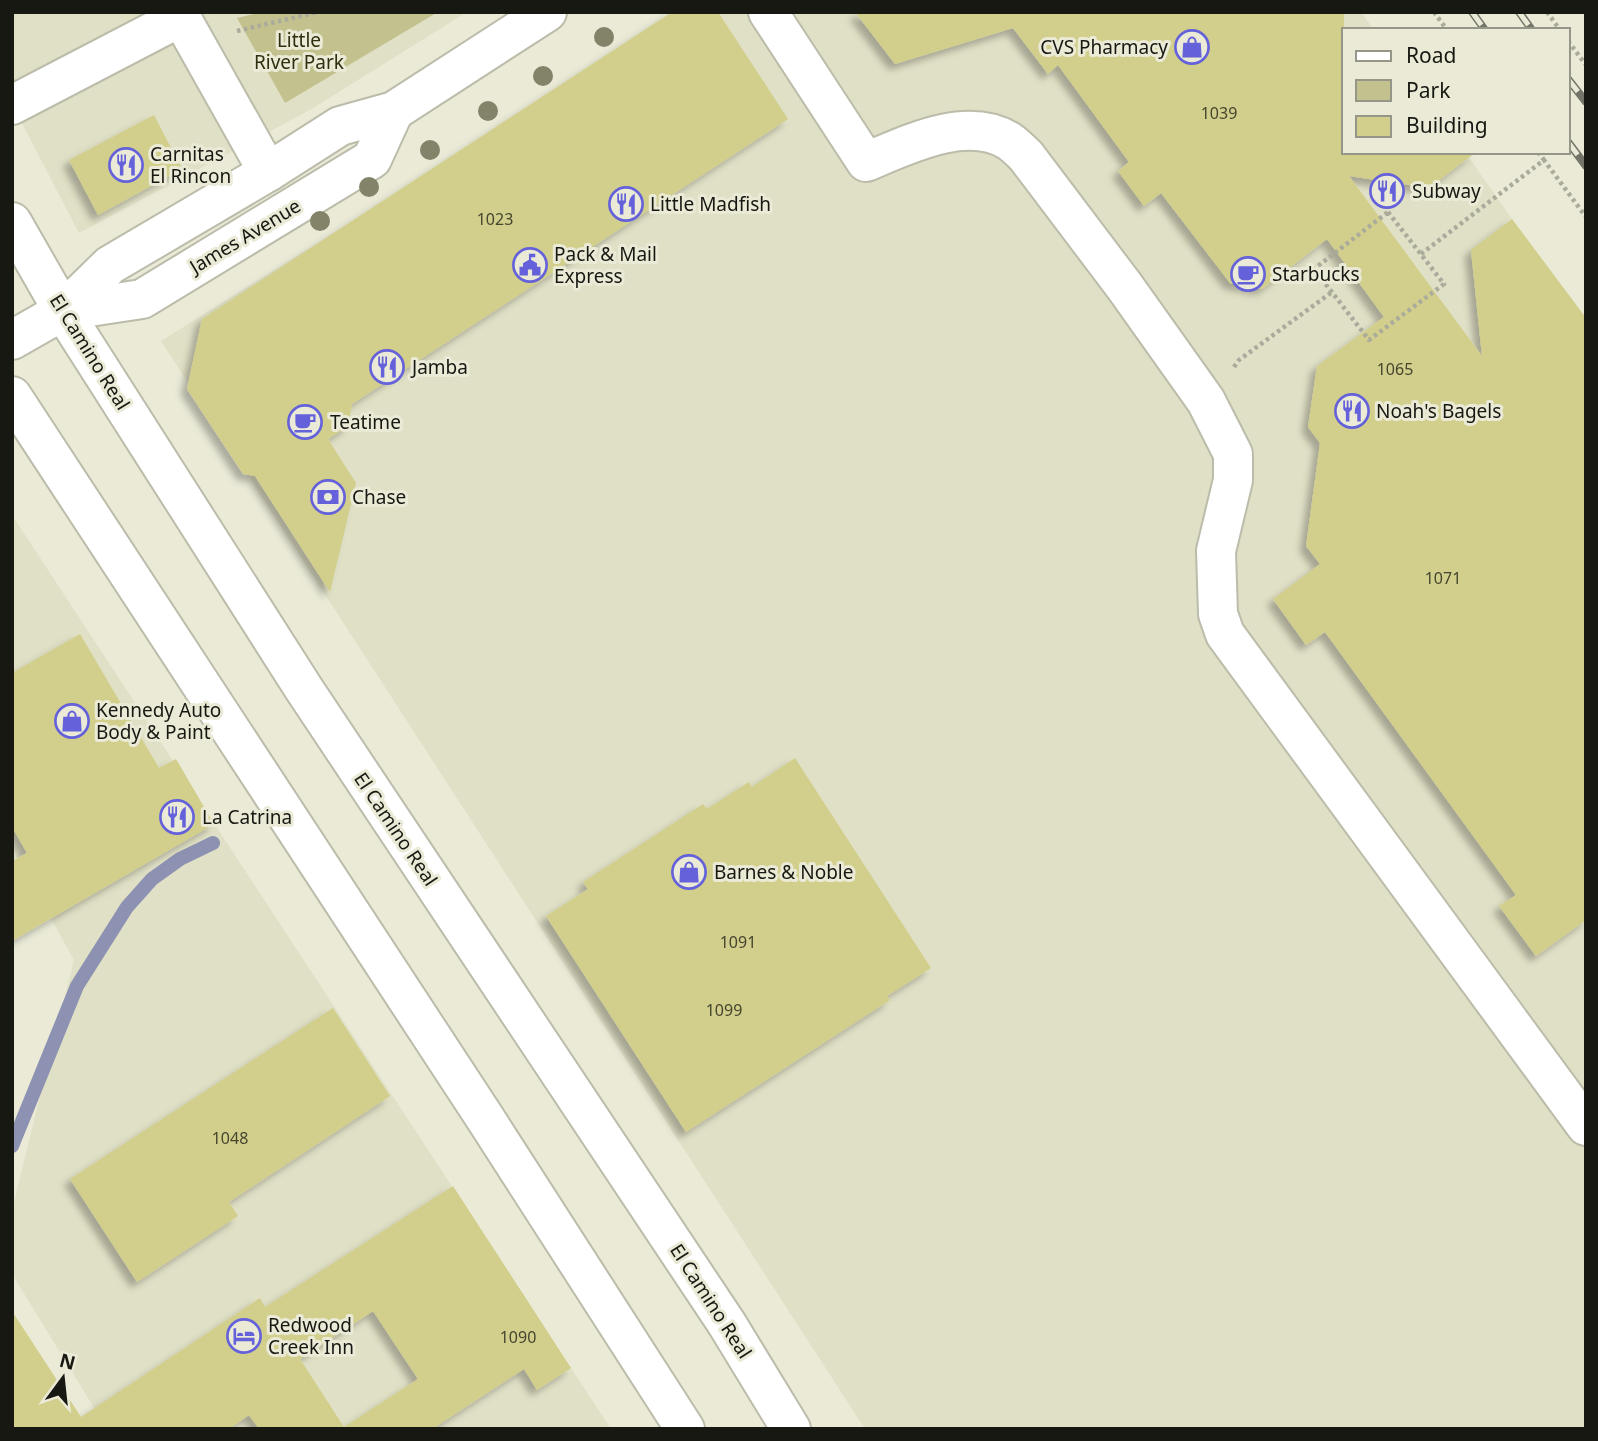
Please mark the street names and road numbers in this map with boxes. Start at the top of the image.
street label: James Avenue [183,193,305,280]
street label: El Camino Real [44,289,136,415]
street label: El Camino Real [348,767,444,891]
street label: El Camino Real [664,1239,758,1363]

